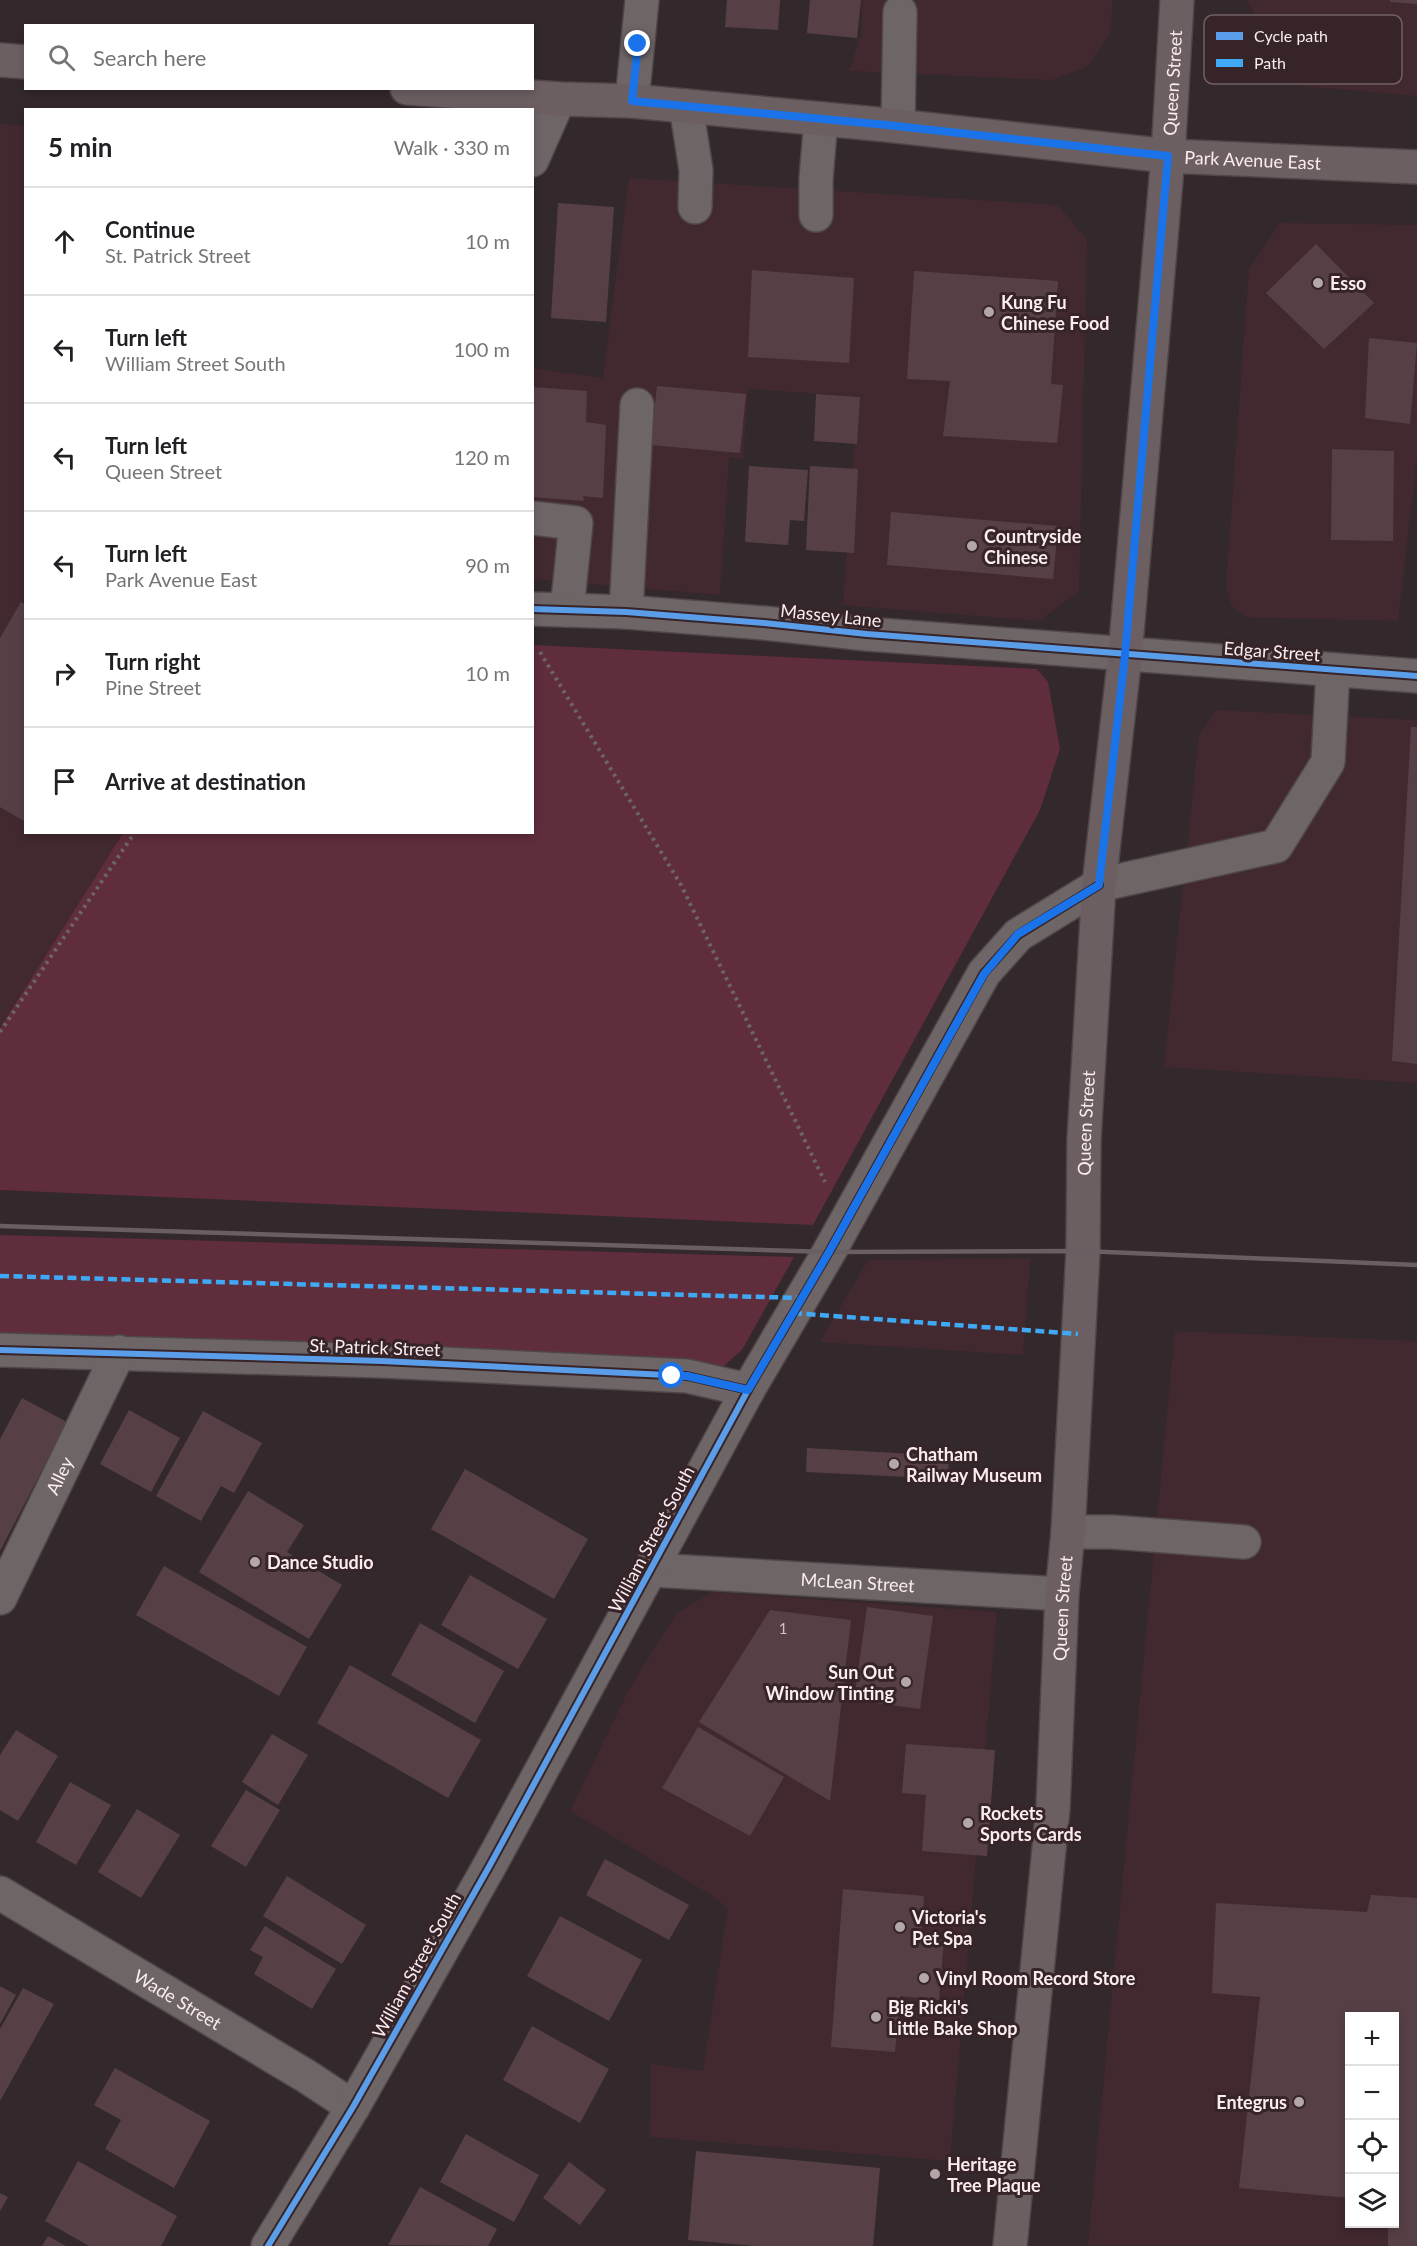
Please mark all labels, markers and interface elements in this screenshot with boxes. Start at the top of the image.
legend [1204,15,1402,84]
search box [24,24,534,90]
text: Cycle path [1254,26,1328,45]
street label: Queen Street [1158,29,1186,136]
route end [624,30,650,56]
icon: search [45,41,78,74]
text: Search here [93,44,206,71]
text: Path [1254,53,1286,72]
text: 5 min [48,131,112,163]
text: Walk · 330 m [394,135,510,159]
street label: Park Avenue East [1184,146,1322,174]
text: Continue [105,216,195,243]
icon: ahead [48,225,81,258]
text: 10 m [465,229,510,253]
text: St. Patrick Street [105,243,251,267]
place label: Esso [1330,272,1366,294]
marker: Esso [1311,276,1325,290]
place label: Kung Fu Chinese Food [1001,291,1110,334]
marker: Kung Fu Chinese Food [982,305,996,319]
text: Turn left [105,324,187,351]
icon: left [48,333,81,366]
text: 100 m [454,337,510,361]
text: William Street South [105,351,286,375]
text: Turn left [105,432,187,459]
icon: left [48,441,81,474]
text: 120 m [454,445,510,469]
text: Queen Street [105,459,222,483]
place label: Countryside Chinese [984,525,1082,568]
marker: Countryside Chinese [965,539,979,553]
text: Turn left [105,540,187,567]
icon: left [48,549,81,582]
text: 90 m [465,553,510,577]
text: Park Avenue East [105,567,257,591]
street label: Massey Lane [779,599,883,631]
street label: Edgar Street [1223,637,1321,665]
text: Turn right [105,648,200,675]
icon: right [48,657,81,690]
text: 10 m [465,661,510,685]
text: Pine Street [105,675,201,699]
icon: arrive [48,765,81,798]
text: Arrive at destination [105,768,306,795]
street label: Queen Street [1073,1069,1099,1176]
street label: St. Patrick Street [309,1334,441,1360]
route start [658,1362,684,1388]
place label: Chatham Railway Museum [906,1443,1042,1486]
street label: Alley [41,1452,78,1498]
marker: Chatham Railway Museum [887,1457,901,1471]
street label: William Street South [603,1462,699,1616]
place label: Dance Studio [267,1551,374,1573]
street label: Queen Street [1048,1554,1077,1661]
marker: Dance Studio [248,1555,262,1569]
street label: McLean Street [800,1568,916,1596]
house number: 1 [779,1619,787,1637]
place label: Sun Out Window Tinting [766,1661,894,1704]
marker: Sun Out Window Tinting [899,1675,913,1689]
place label: Rockets Sports Cards [980,1802,1082,1845]
marker: Rockets Sports Cards [961,1816,975,1830]
street label: William Street South [367,1889,465,2041]
place label: Victoria's Pet Spa [911,1906,986,1949]
marker: Victoria's Pet Spa [893,1920,907,1934]
street label: Wade Street [130,1965,226,2034]
place label: Vinyl Room Record Store [935,1967,1136,1989]
marker: Vinyl Room Record Store [917,1971,931,1985]
place label: Big Ricki's Little Bake Shop [888,1996,1017,2039]
marker: Big Ricki's Little Bake Shop [869,2010,883,2024]
map controls [1345,2012,1399,2228]
button: + [1345,2012,1399,2066]
button: − [1345,2066,1399,2120]
place label: Entegrus [1216,2091,1287,2113]
marker: Entegrus [1292,2095,1306,2109]
button: locate [1345,2120,1399,2174]
place label: Heritage Tree Plaque [947,2153,1041,2196]
marker: Heritage Tree Plaque [928,2167,942,2181]
button: layers [1345,2174,1399,2228]

